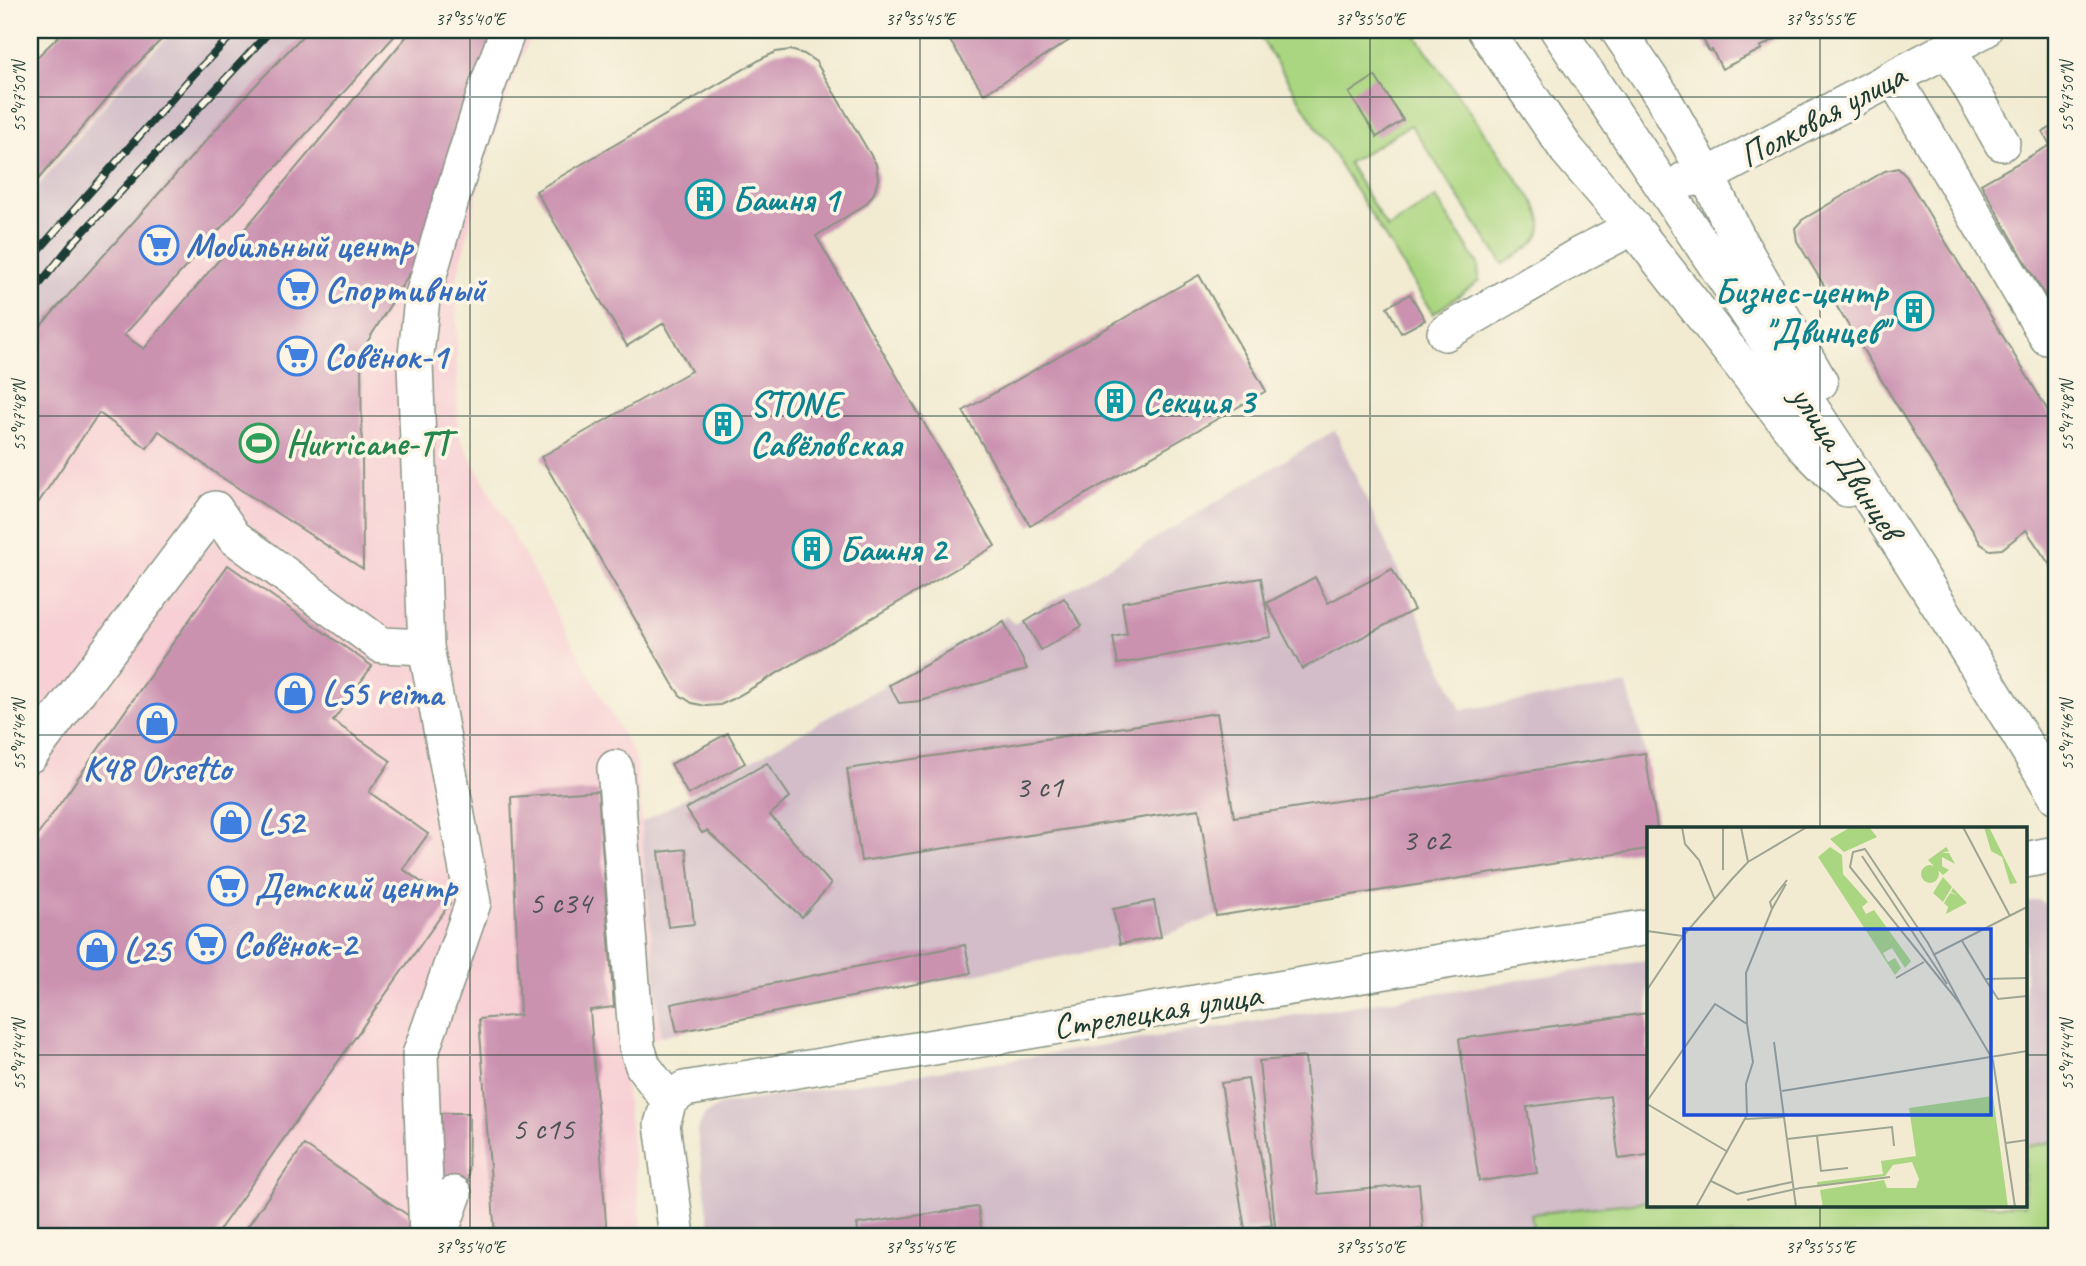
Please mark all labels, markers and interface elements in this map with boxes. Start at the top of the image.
text: 37°35'40"E [435,8,507,30]
text: 37°35'45"E [885,8,957,30]
text: 37°35'50"E [1335,8,1407,30]
text: 37°35'55"E [1785,8,1857,30]
street label: Полковая улица [1731,52,1916,178]
text: 55°47'50"N [8,58,30,132]
text: 55°47'50"N [2056,58,2078,132]
place label: Башня 1 [732,177,842,222]
building icon: Башня 1 [684,178,726,220]
place label: Мобильный центр [186,223,415,268]
supermarket icon: Мобильный центр [138,224,180,266]
place label: Спортивный [325,267,487,312]
supermarket icon: Спортивный [277,268,319,310]
place label: Бизнес-центр "Двинцев" [1715,269,1895,354]
building icon: Бизнес-центр "Двинцев" [1893,290,1935,332]
place label: Совёнок-1 [324,334,450,379]
supermarket icon: Совёнок-1 [276,335,318,377]
street label: улица Двинцев [1779,375,1916,553]
text: 55°47'48"N [8,377,30,451]
text: 55°47'48"N [2056,377,2078,451]
place label: Секция 3 [1142,379,1258,424]
building icon: Секция 3 [1094,380,1136,422]
place label: STONE Савёловская [750,382,904,467]
building icon: STONE Савёловская [702,403,744,445]
place label: Hurricane-TT [286,421,459,466]
sports icon: Hurricane-TT [238,422,280,464]
place label: Башня 2 [839,527,949,572]
building icon: Башня 2 [791,528,833,570]
place label: L55 reima [322,671,446,716]
shop icon: L55 reima [274,672,316,714]
text: 55°47'46"N [8,696,30,770]
text: 55°47'46"N [2056,696,2078,770]
shop icon: K48 Orsetto [136,702,178,744]
place label: K48 Orsetto [83,746,234,791]
house number: 3 с1 [1015,766,1065,807]
place label: L52 [258,800,307,845]
shop icon: L52 [210,801,252,843]
house number: 3 с2 [1402,819,1453,860]
inset map [1647,827,2026,1206]
place label: Детский центр [255,864,459,909]
supermarket icon: Детский центр [207,865,249,907]
house number: 5 с34 [529,882,595,923]
place label: Совёнок-2 [233,922,359,967]
supermarket icon: Совёнок-2 [185,923,227,965]
place label: L25 [124,928,173,973]
shop icon: L25 [76,929,118,971]
street label: Стрелецкая улица [1050,971,1267,1049]
text: 55°47'44"N [8,1016,30,1090]
text: 55°47'44"N [2056,1016,2078,1090]
house number: 5 с15 [512,1108,576,1149]
text: 37°35'40"E [435,1236,507,1258]
text: 37°35'45"E [885,1236,957,1258]
text: 37°35'50"E [1335,1236,1407,1258]
text: 37°35'55"E [1785,1236,1857,1258]

